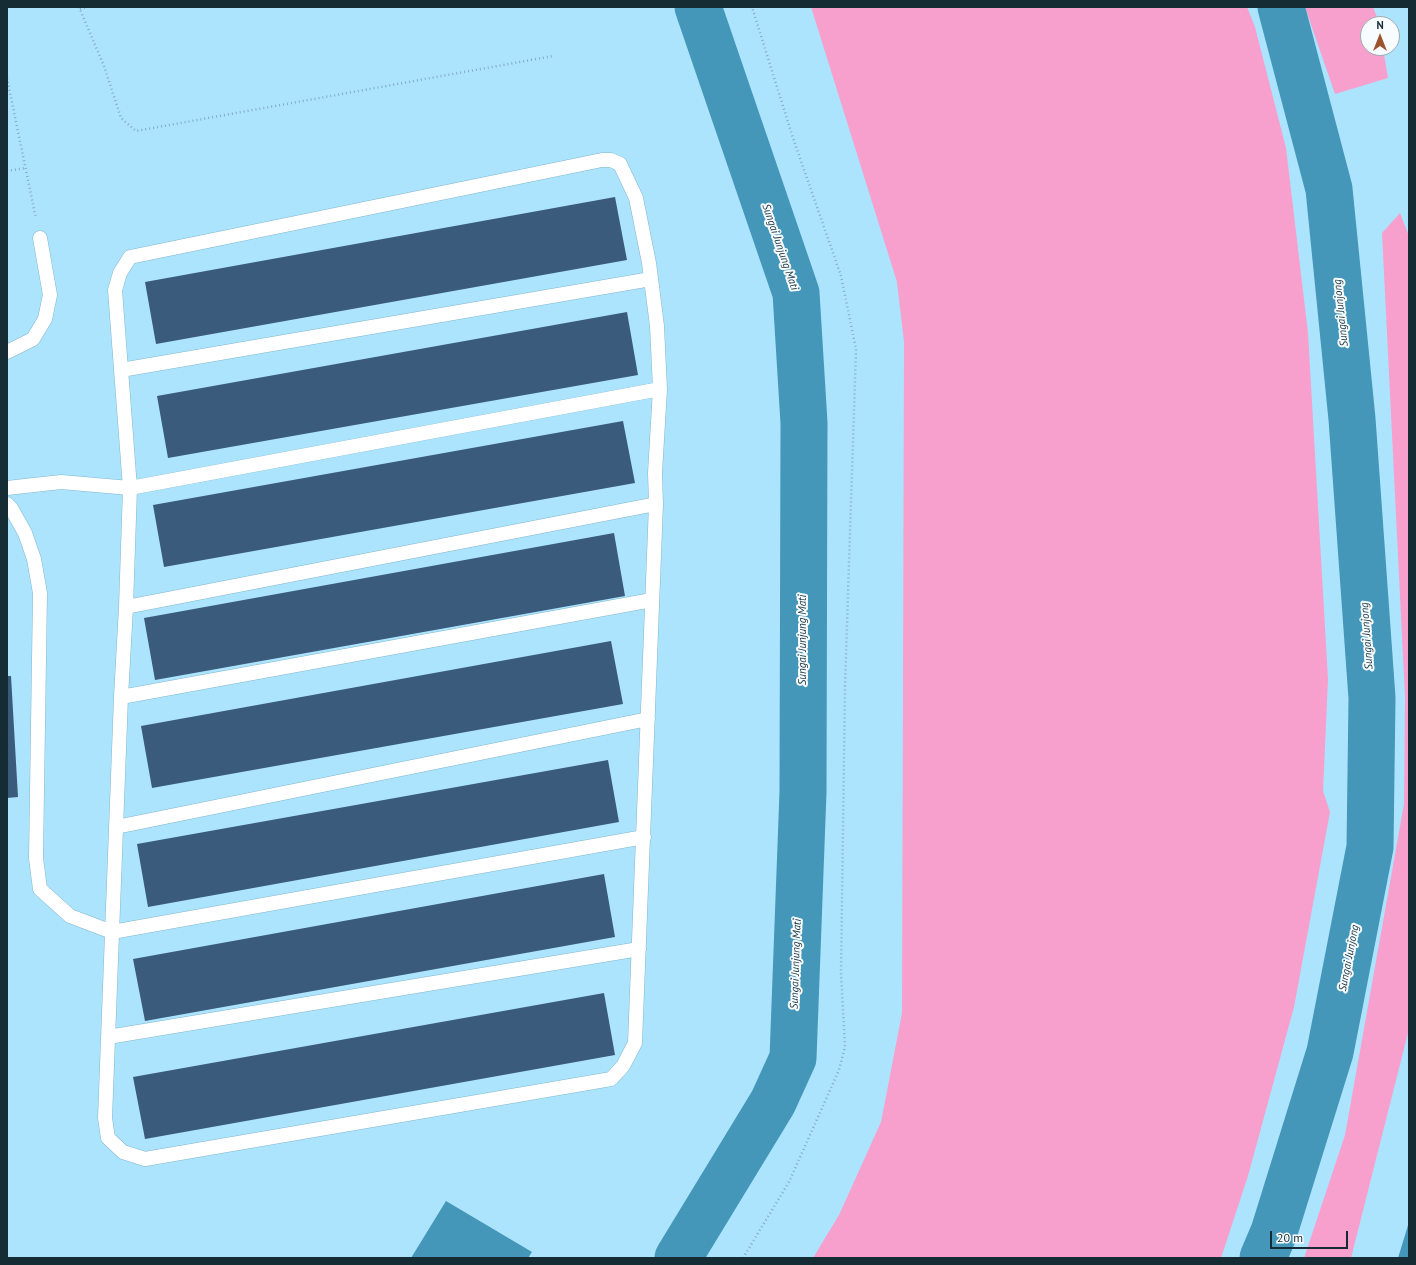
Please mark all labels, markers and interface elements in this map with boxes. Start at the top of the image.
north arrow [1360,16,1400,56]
text: N [1376,18,1384,32]
water label: Sungai Junjung Mati [759,202,801,292]
water label: Sungai Junjong [1331,279,1351,347]
water label: Sungai Junjung Mati [796,595,810,685]
water label: Sungai Junjong [1358,602,1376,670]
water label: Sungai Junjung Mati [788,919,804,1009]
water label: Sungai Junjong [1336,924,1362,992]
scale bar [1272,1223,1350,1249]
text: 20 m [1277,1230,1303,1245]

